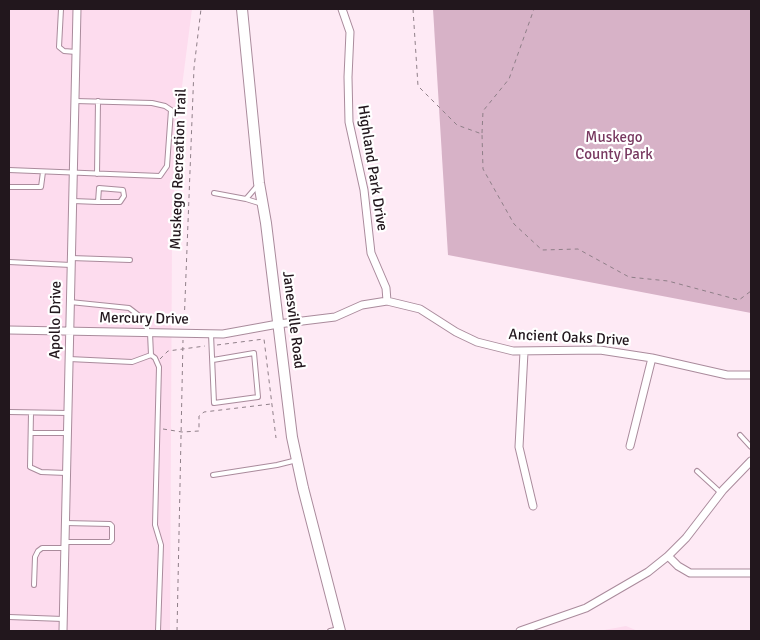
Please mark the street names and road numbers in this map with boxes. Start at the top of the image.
street label: Muskego Recreation Trail [167,88,191,250]
street label: Highland Park Drive [353,104,391,232]
street label: Janesville Road [278,270,308,370]
street label: Apollo Drive [46,281,66,359]
street label: Mercury Drive [99,309,189,329]
street label: Ancient Oaks Drive [508,326,630,350]

